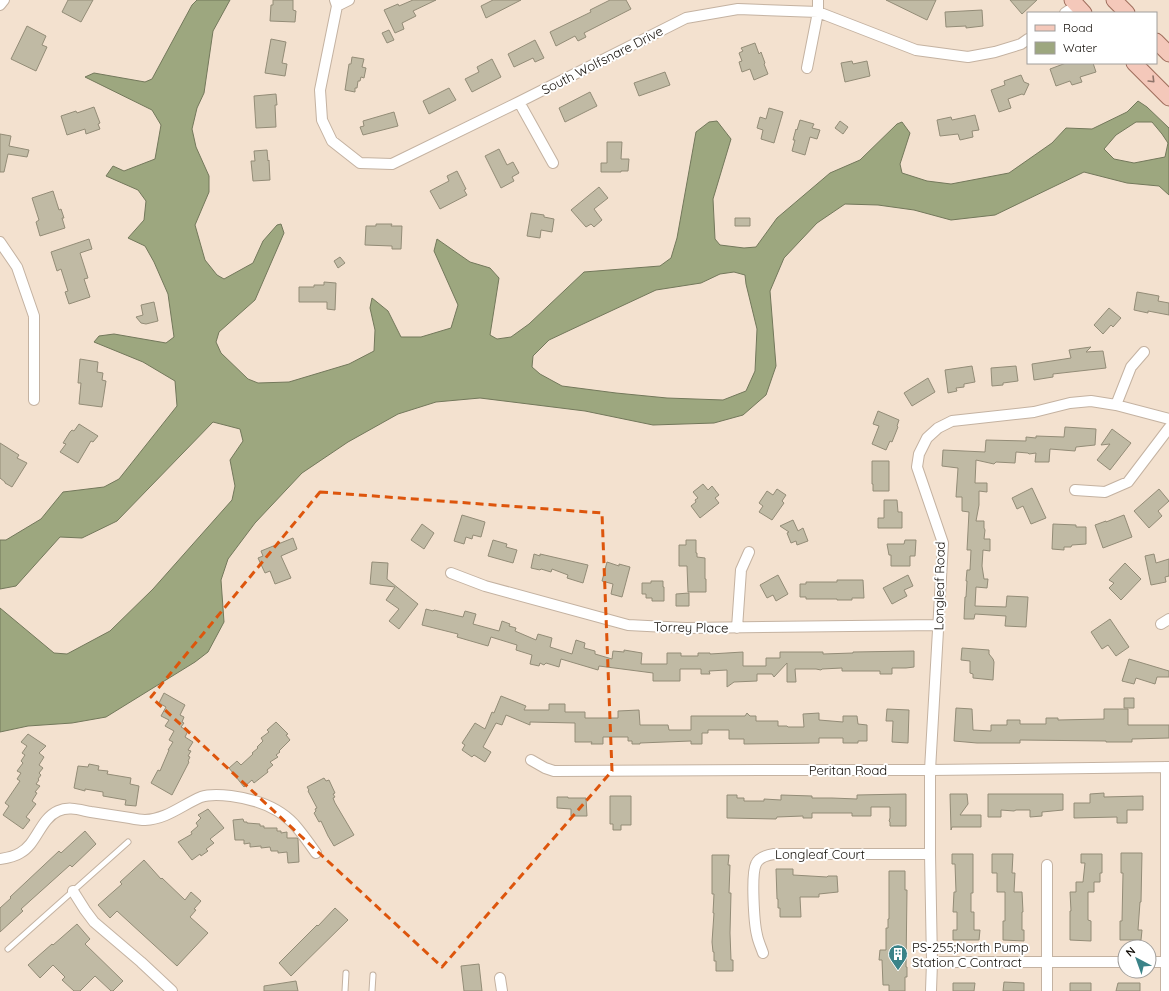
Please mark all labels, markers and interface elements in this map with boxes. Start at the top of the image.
legend [1027,12,1157,64]
text: Road [1063,20,1093,35]
street label: South Wolfsnare Drive [539,22,665,98]
text: Water [1063,40,1098,55]
one-way arrow [1147,75,1155,83]
street label: Longleaf Road [930,541,948,631]
street label: Torrey Place [653,618,729,636]
street label: Peritan Road [809,762,887,778]
street label: Longleaf Court [775,846,865,862]
place label: PS-255;North Pump Station C Contract [912,939,1029,970]
north arrow [1117,939,1157,979]
building icon: PS-255;North Pump Station C Contract [887,943,909,971]
text: N [1123,944,1138,959]

